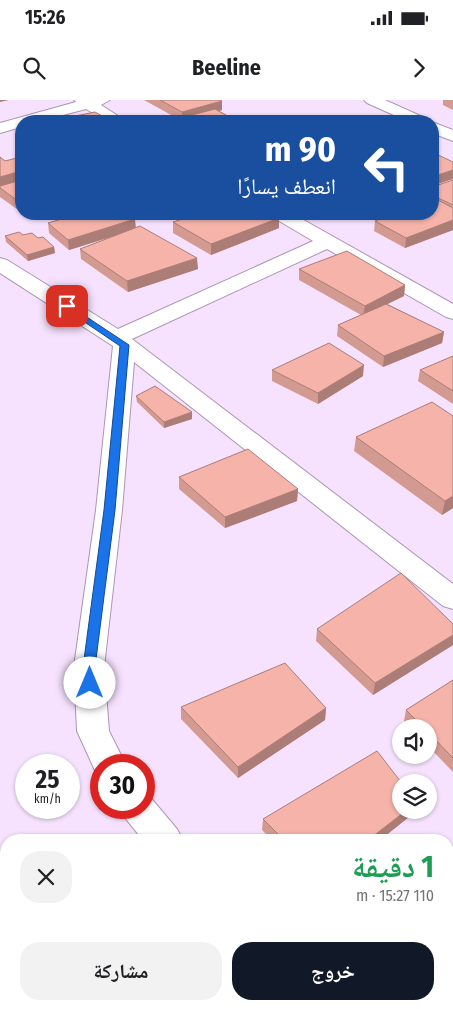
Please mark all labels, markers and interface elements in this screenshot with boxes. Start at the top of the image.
text: 15:26 [25,6,65,29]
icon: search [20,54,48,82]
text: Beeline [192,54,261,81]
icon: forward [405,54,433,82]
text: 90 m [265,128,336,170]
icon: left [354,135,419,200]
text: انعطف يسارًا [237,173,336,200]
pin [46,285,88,327]
icon: arrive [53,292,81,320]
position arrow [63,656,115,708]
map controls [392,719,437,819]
button: sound [392,719,437,764]
speed limit sign: 30 [90,754,155,819]
text: 25 [36,765,59,795]
button: layers [392,774,437,819]
text: km/h [34,792,61,806]
text: 1 دقيقة [352,849,434,885]
button: close [20,851,72,903]
text: 110 m · 15:27 [356,886,434,905]
button: مشاركة [20,942,222,1000]
button: خروج [232,942,434,1000]

